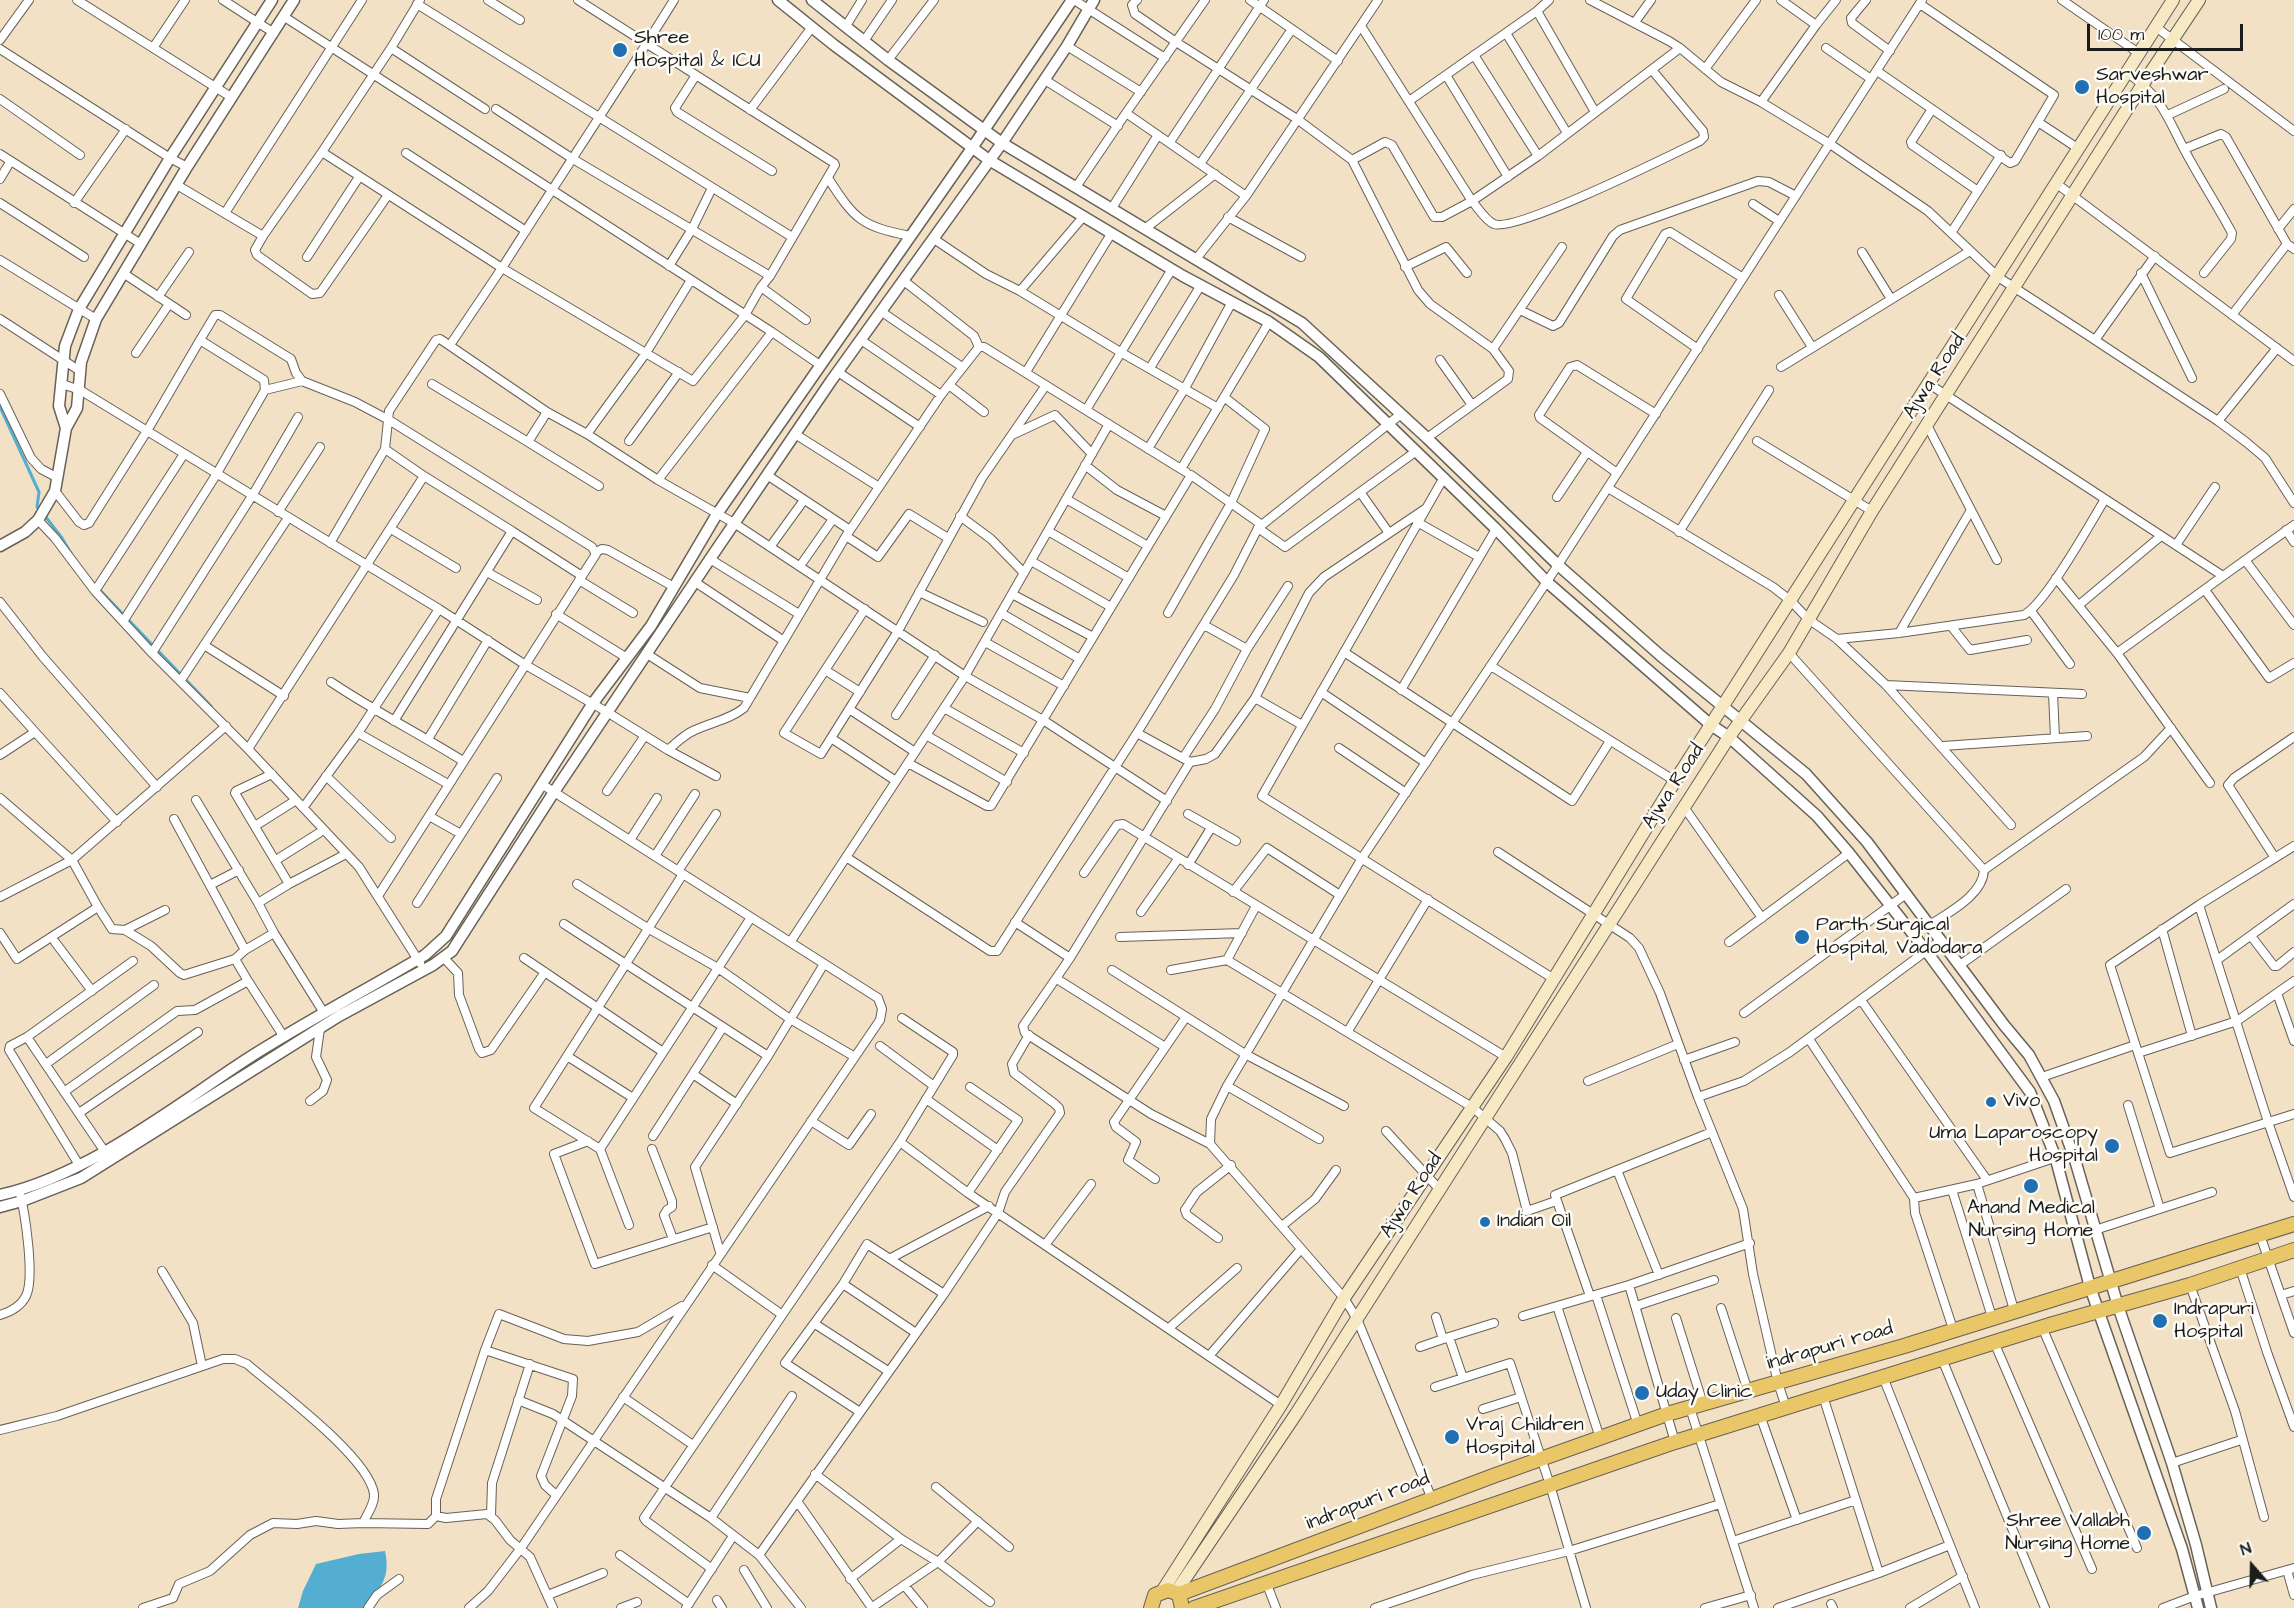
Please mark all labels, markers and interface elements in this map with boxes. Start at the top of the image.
scale bar [2090,12,2246,50]
text: 100 m [2098,22,2144,47]
place label: Shree Hospital & ICU [634,27,761,74]
marker: Shree Hospital & ICU [611,41,629,59]
place label: Sarveshwar Hospital [2096,64,2209,111]
marker: Sarveshwar Hospital [2073,78,2091,96]
street label: Ajwa Road [1899,330,1971,424]
street label: Ajwa Road [1638,740,1710,834]
place label: Parth Surgical Hospital, Vadodara [1816,914,1982,961]
marker: Parth Surgical Hospital, Vadodara [1793,928,1811,946]
place label: Vivo [2003,1090,2040,1114]
marker: Vivo [1984,1095,1998,1109]
place label: Uma Laparoscopy Hospital [1929,1122,2098,1169]
marker: Uma Laparoscopy Hospital [2103,1137,2121,1155]
street label: Ajwa Road [1376,1149,1448,1243]
marker: Anand Medical Nursing Home [2022,1177,2040,1195]
place label: Anand Medical Nursing Home [1967,1197,2095,1244]
place label: Indian Oil [1497,1210,1571,1234]
marker: Indian Oil [1478,1215,1492,1229]
place label: Indrapuri Hospital [2174,1298,2254,1345]
marker: Indrapuri Hospital [2151,1312,2169,1330]
street label: indrapuri road [1764,1317,1896,1377]
place label: Uday Clinic [1656,1381,1753,1405]
marker: Uday Clinic [1633,1384,1651,1402]
place label: Vraj Children Hospital [1466,1414,1584,1461]
marker: Vraj Children Hospital [1443,1428,1461,1446]
street label: indrapuri road [1303,1467,1433,1537]
place label: Shree Vallabh Nursing Home [2005,1510,2130,1557]
marker: Shree Vallabh Nursing Home [2135,1524,2153,1542]
north arrow [2222,1536,2282,1596]
text: N [2237,1537,2254,1561]

